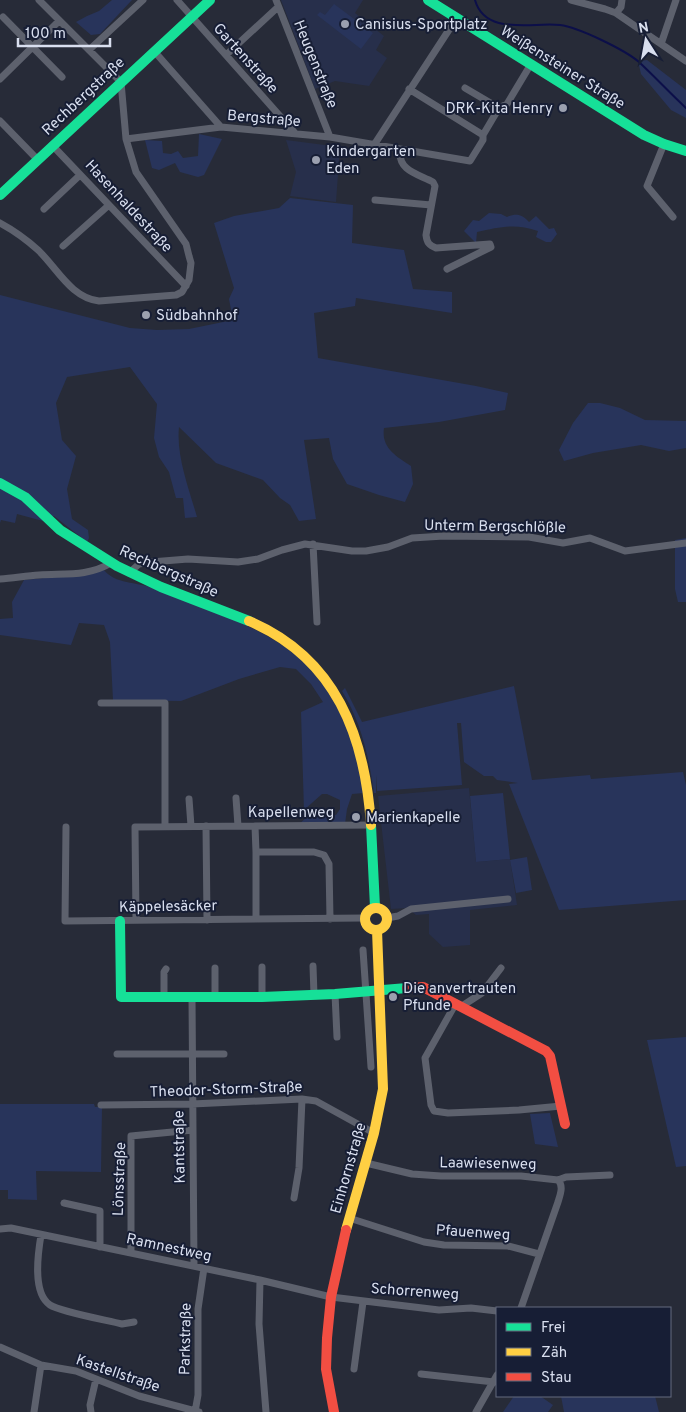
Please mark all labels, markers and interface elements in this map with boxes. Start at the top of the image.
scale bar [18,15,110,47]
north arrow [621,15,671,65]
place label: Canisius-Sportplatz [355,16,487,35]
street label: Heugenstraße [288,18,341,112]
marker: Canisius-Sportplatz [339,18,351,30]
text: N [637,19,650,38]
street label: Gartenstraße [208,20,282,98]
street label: Weißensteiner Straße [496,22,628,114]
text: 100 m [25,25,66,44]
street label: Rechbergstraße [39,54,129,140]
place label: DRK-Kita Henry [445,100,553,119]
marker: DRK-Kita Henry [557,102,569,114]
street label: Bergstraße [226,107,301,132]
place label: Kindergarten Eden [326,143,415,179]
marker: Kindergarten Eden [310,154,322,166]
street label: Hasenhaldestraße [80,157,176,257]
place label: Südbahnhof [156,307,237,326]
marker: Südbahnhof [140,309,152,321]
street label: Unterm Bergschlößle [424,517,566,538]
street label: Rechbergstraße [116,542,221,603]
street label: Kapellenweg [248,804,334,823]
place label: Marienkapelle [366,809,460,828]
marker: Marienkapelle [350,811,362,823]
street label: Käppelesäcker [119,897,218,918]
place label: Die anvertrauten Pfunde [403,980,516,1016]
marker: Die anvertrauten Pfunde [387,991,399,1003]
street label: Theodor-Storm-Straße [149,1078,303,1103]
street label: Kantstraße [170,1110,191,1184]
street label: Einhornstraße [327,1121,372,1216]
street label: Lönsstraße [110,1142,131,1216]
street label: Laawiesenweg [439,1154,537,1175]
street label: Pfauenweg [435,1221,511,1246]
street label: Ramnestweg [124,1230,213,1267]
street label: Schorrenweg [370,1280,460,1305]
street label: Parkstraße [176,1303,197,1375]
legend [496,1307,671,1397]
text: Frei [541,1319,566,1338]
text: Zäh [541,1344,567,1363]
street label: Kastellstraße [73,1351,162,1398]
text: Stau [541,1369,572,1388]

